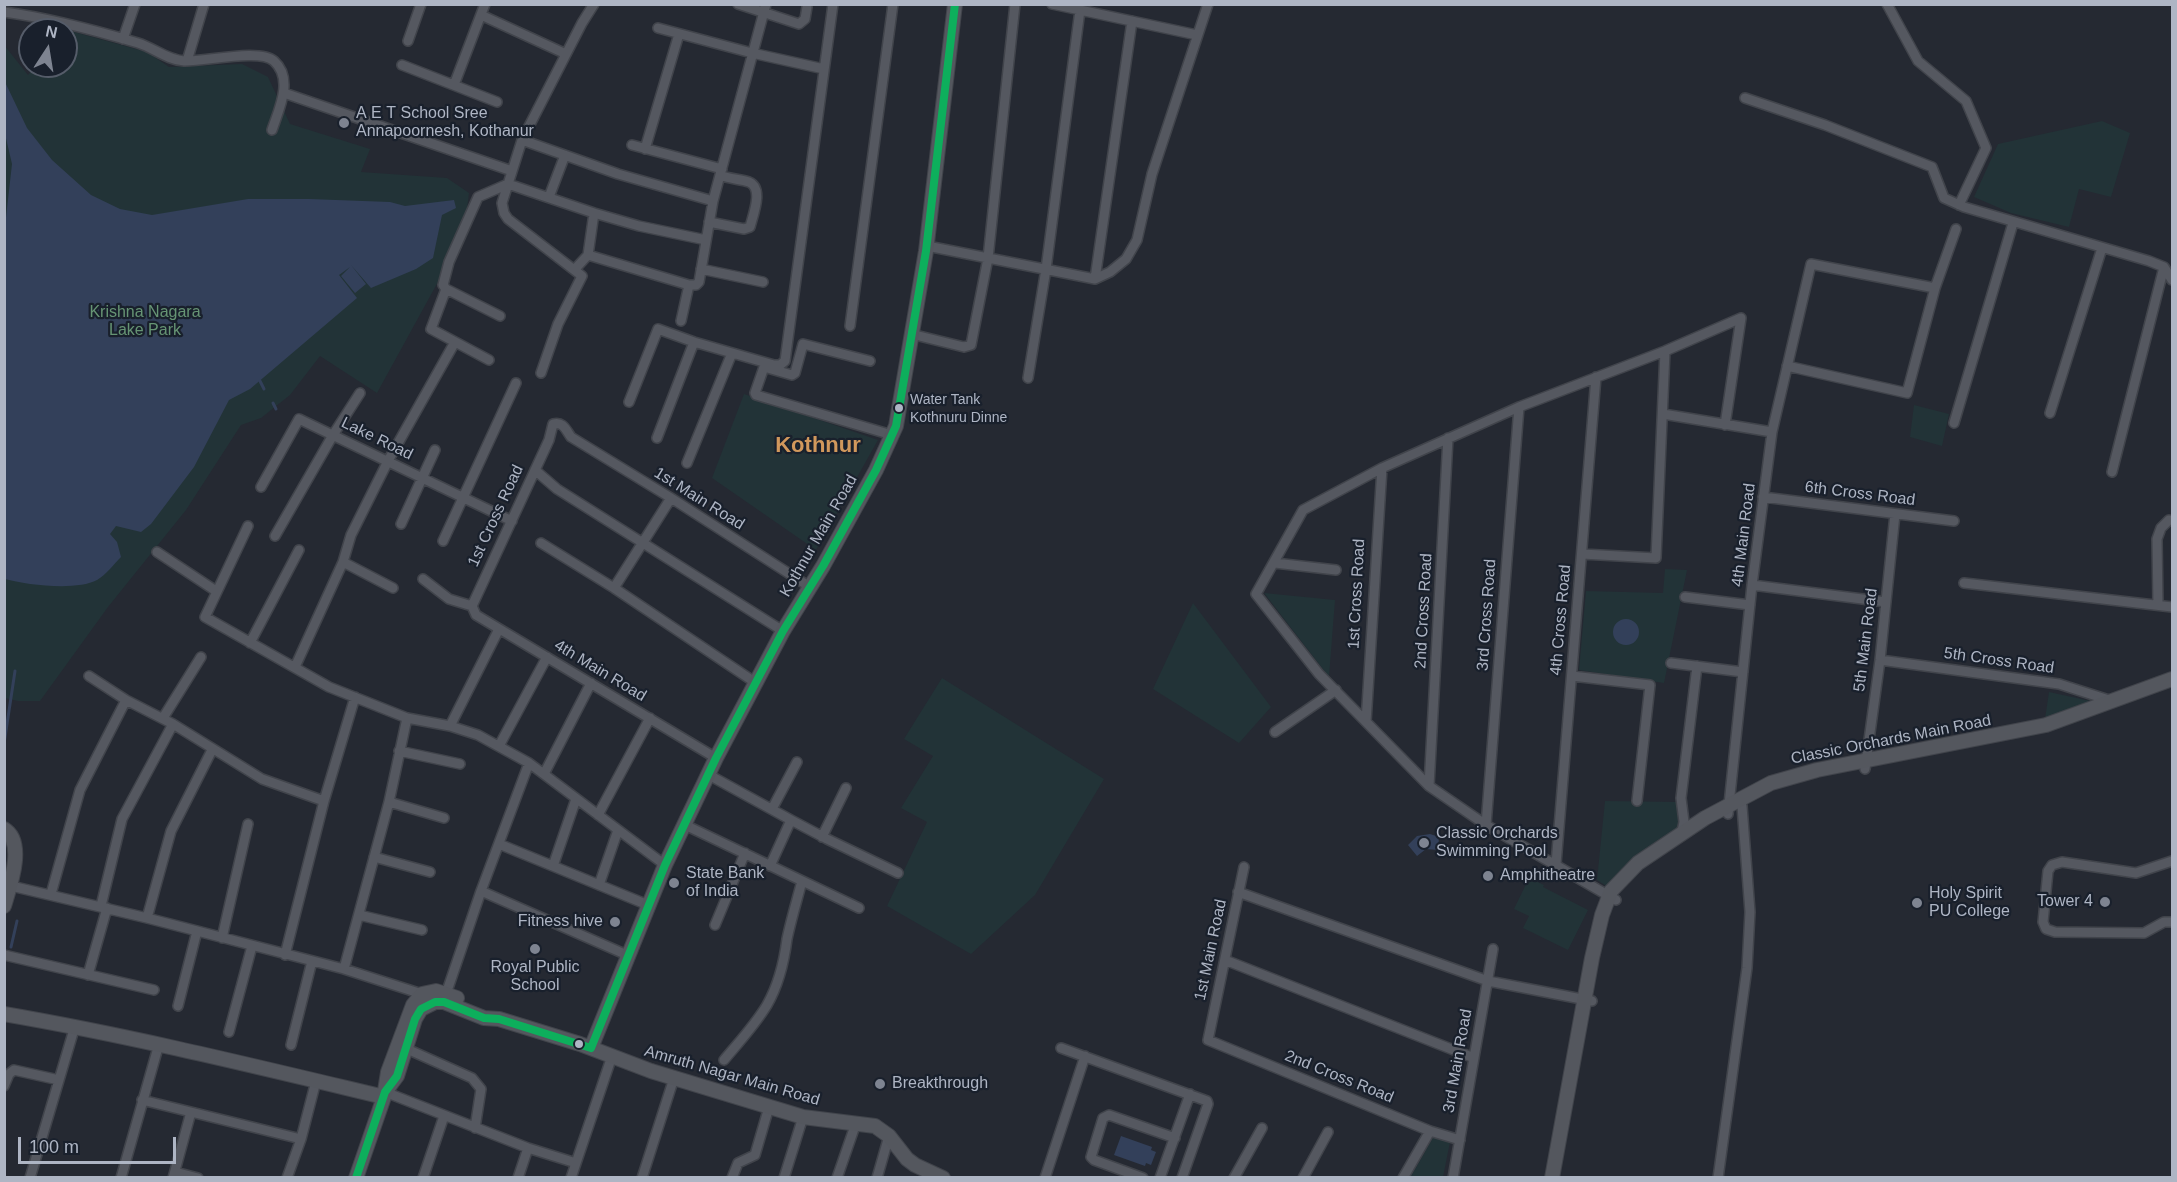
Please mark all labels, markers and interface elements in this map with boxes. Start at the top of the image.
north arrow [18,18,78,78]
text: N [44,22,59,41]
place label: A E T School Sree Annapoornesh, Kothanur [356,104,534,142]
marker: A E T School Sree Annapoornesh, Kothanur [337,116,351,130]
park label: Krishna Nagara Lake Park [89,303,201,341]
place label: Water Tank Kothnuru Dinne [910,392,1007,424]
marker: Water Tank Kothnuru Dinne [893,402,905,414]
street label: Lake Road [338,413,416,465]
district label: Kothnur [775,433,861,459]
street label: 1st Cross Road [464,462,528,570]
street label: 1st Main Road [650,464,748,534]
street label: Kothnur Main Road [776,472,862,600]
street label: 6th Cross Road [1804,478,1916,510]
street label: 4th Main Road [1728,482,1760,588]
street label: 1st Cross Road [1345,538,1369,650]
street label: 2nd Cross Road [1411,553,1437,669]
street label: 3rd Cross Road [1474,558,1500,672]
street label: 4th Cross Road [1547,564,1575,676]
street label: 5th Main Road [1850,587,1882,693]
street label: 4th Main Road [550,636,650,706]
street label: 5th Cross Road [1943,644,2055,678]
street label: Classic Orchards Main Road [1789,711,1993,769]
place label: Classic Orchards Swimming Pool [1436,824,1558,862]
marker: Classic Orchards Swimming Pool [1417,836,1431,850]
place label: State Bank of India [686,864,764,902]
place label: Amphitheatre [1500,866,1595,886]
marker: Amphitheatre [1481,869,1495,883]
marker: State Bank of India [667,876,681,890]
place label: Holy Spirit PU College [1929,884,2010,922]
place label: Tower 4 [2037,892,2093,912]
marker: Tower 4 [2098,895,2112,909]
marker: Holy Spirit PU College [1910,896,1924,910]
street label: 1st Main Road [1191,898,1231,1002]
place label: Fitness hive [518,912,603,932]
marker: Fitness hive [608,915,622,929]
marker: Royal Public School [528,942,542,956]
place label: Royal Public School [491,958,579,996]
street label: 3rd Main Road [1439,1008,1477,1114]
unlabelled marker [573,1038,585,1050]
street label: Amruth Nagar Main Road [642,1042,822,1110]
street label: 2nd Cross Road [1282,1046,1396,1108]
place label: Breakthrough [892,1074,988,1094]
marker: Breakthrough [873,1077,887,1091]
scale bar [21,1125,178,1163]
text: 100 m [29,1137,79,1157]

